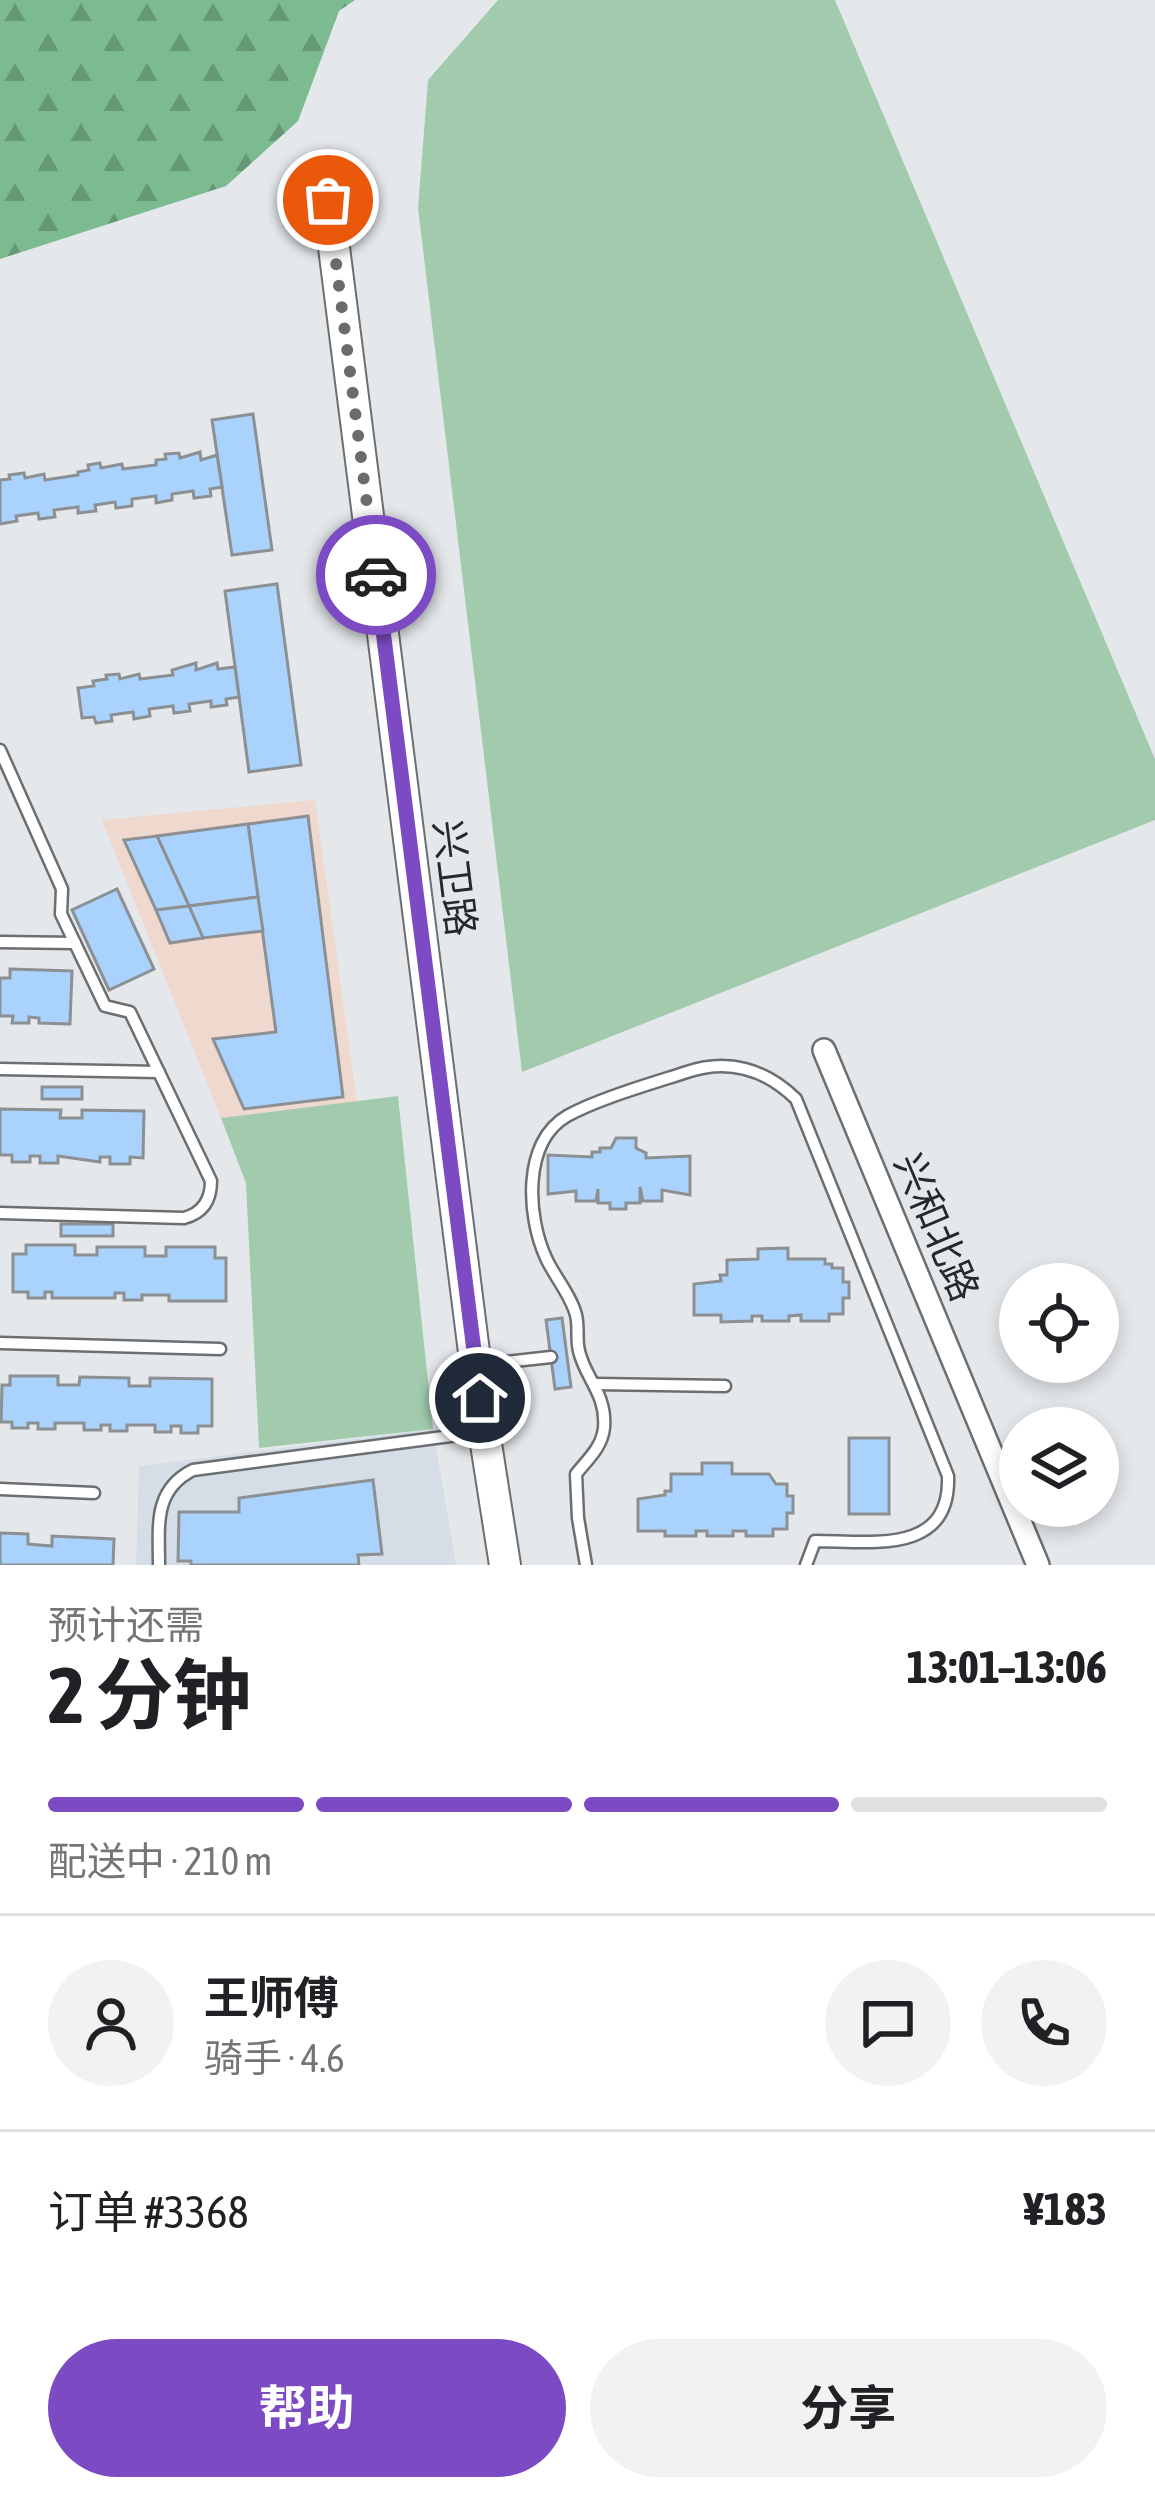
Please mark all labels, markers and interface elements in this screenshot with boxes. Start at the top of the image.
pin [277,149,379,251]
icon: bag [295,167,361,233]
courier [316,515,436,635]
icon: car [343,542,409,608]
street label: 兴卫路 [426,817,484,939]
street label: 兴和北路 [886,1147,988,1307]
map controls [999,1263,1119,1527]
button: locate [999,1263,1119,1383]
pin [429,1347,531,1449]
icon: home [447,1365,513,1431]
button: layers [999,1407,1119,1527]
text: 预计还需 [48,1603,204,1647]
text: 13:01–13:06 [906,1641,1107,1693]
text: 2 分钟 [48,1650,251,1740]
text: 配送中 · 210 m [48,1839,272,1883]
button: person [48,1960,174,2086]
button: chat [825,1960,951,2086]
button: phone [981,1960,1107,2086]
text: 王师傅 [204,1972,339,2024]
text: 骑手 · 4.6 [204,2036,345,2080]
text: ¥183 [1024,2183,1107,2235]
text: 订单 #3368 [48,2186,249,2238]
button: 帮助 [48,2339,566,2477]
button: 分享 [590,2339,1107,2477]

